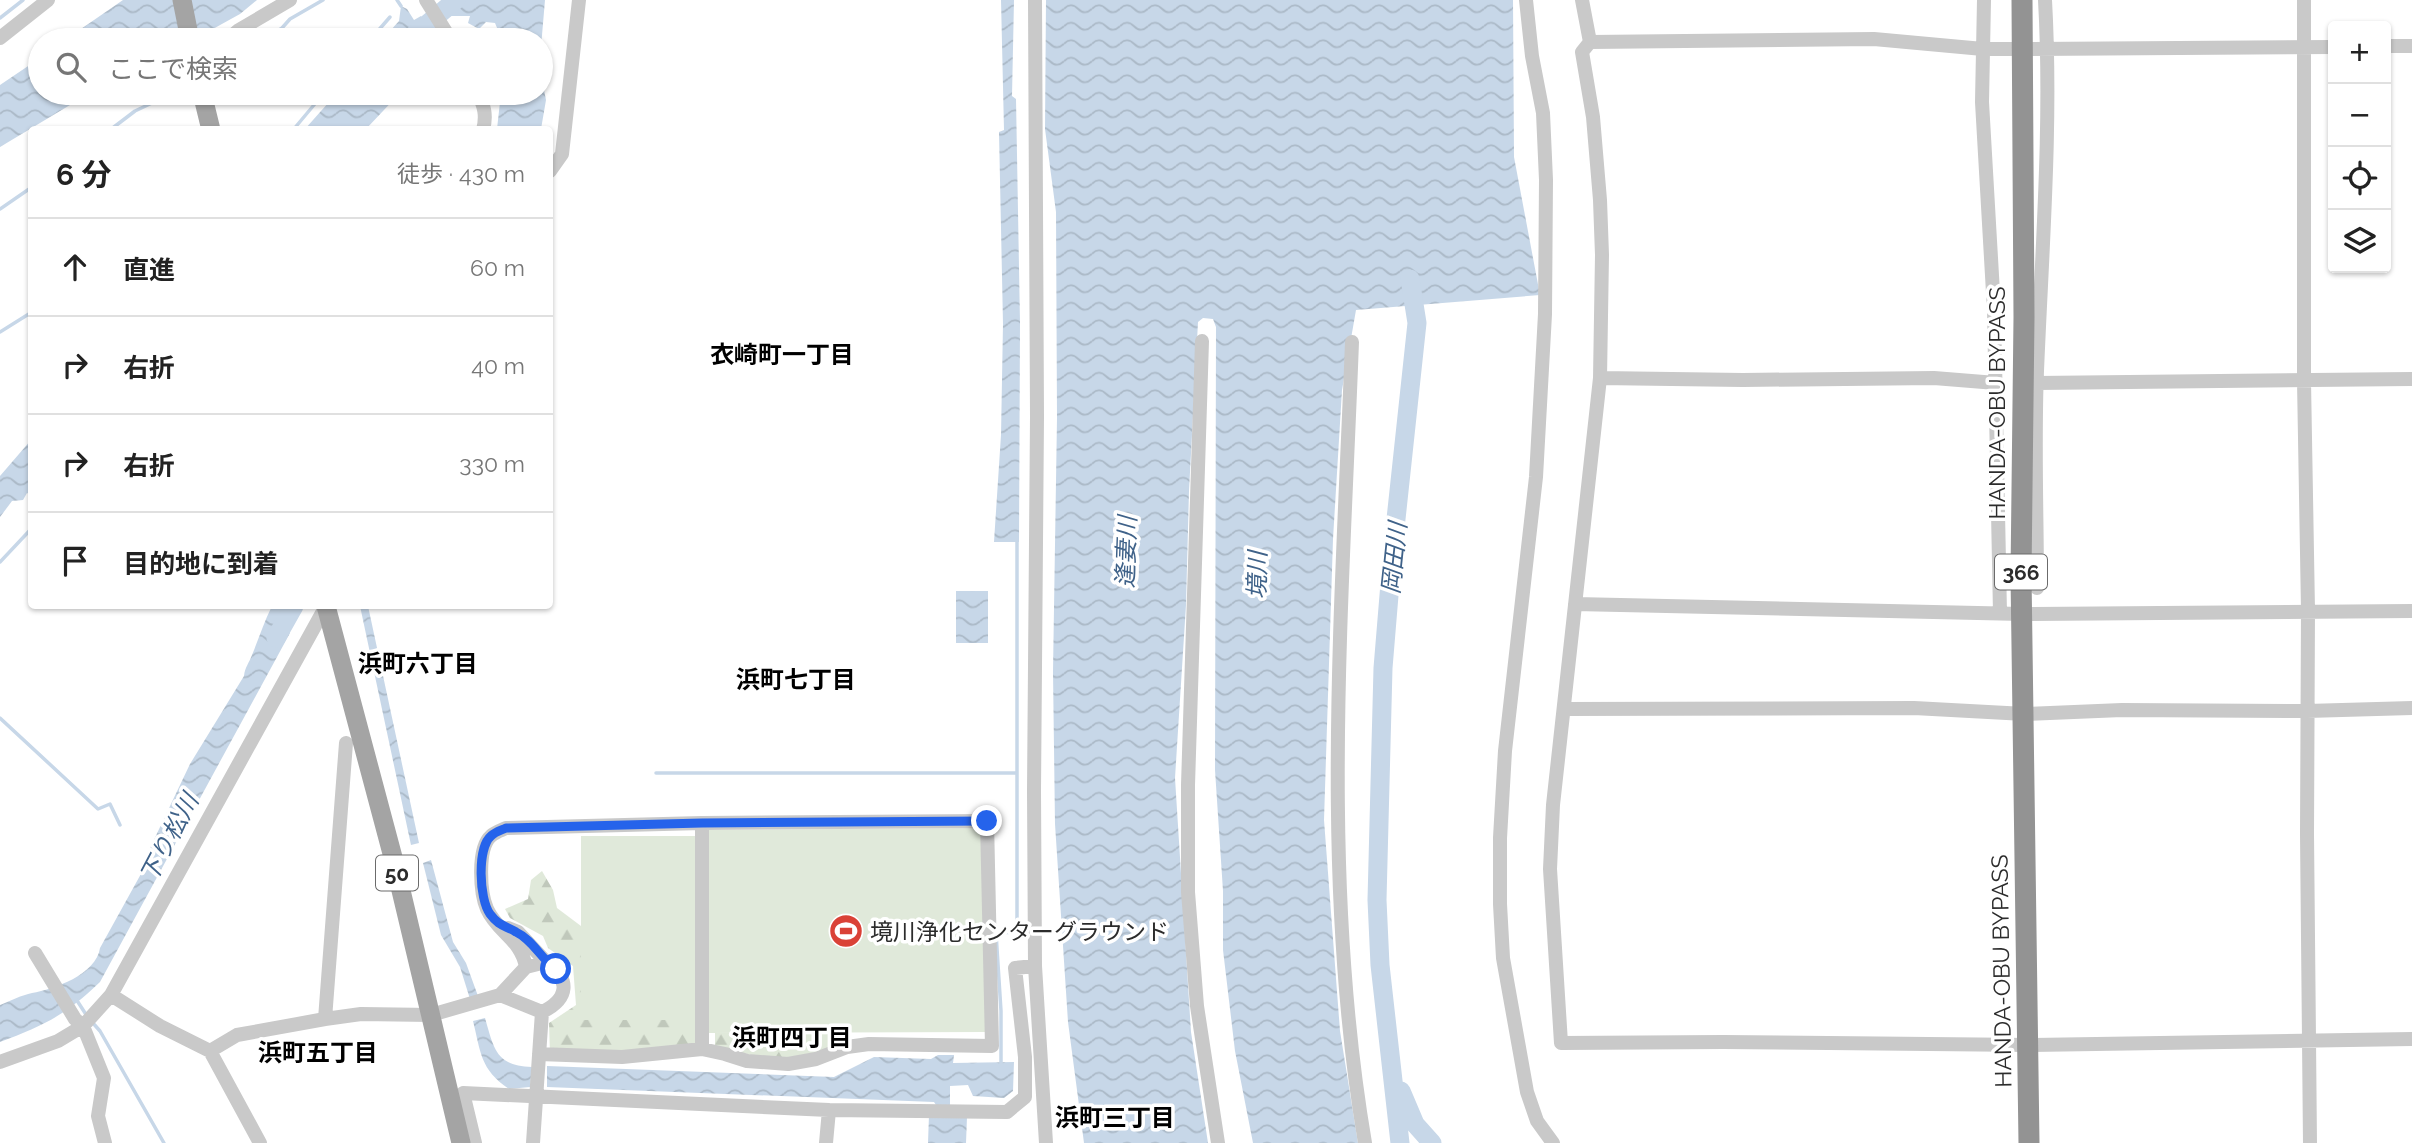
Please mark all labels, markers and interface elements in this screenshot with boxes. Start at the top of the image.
map controls [2328,21,2391,273]
button: + [2328,21,2391,84]
search box [28,28,553,105]
icon: search [52,48,90,86]
text: ここで検索 [108,54,238,84]
button: − [2328,84,2391,147]
button: locate [2328,147,2391,210]
text: 6 分 [56,157,111,192]
text: 徒歩 · 430 m [397,160,525,187]
button: layers [2328,210,2391,273]
icon: ahead [56,248,94,286]
text: 60 m [470,254,525,281]
text: 直進 [123,255,175,285]
street label: HANDA-OBU BYPASS [1983,286,2010,520]
district label: 衣崎町一丁目 [710,340,854,369]
icon: right [56,346,94,384]
text: 40 m [471,352,525,379]
text: 右折 [123,353,175,383]
icon: right [56,444,94,482]
text: 330 m [459,450,525,477]
text: 右折 [123,451,175,481]
water label: 逢妻川 [1110,513,1142,588]
water label: 岡田川 [1376,518,1412,595]
icon: arrive [56,542,94,580]
water label: 境川 [1242,548,1272,599]
text: 目的地に到着 [123,549,279,579]
road number: 366 [1995,554,2047,590]
district label: 浜町六丁目 [358,649,478,678]
district label: 浜町七丁目 [736,665,856,694]
water label: 下り松川 [134,786,206,887]
route end [971,805,1002,836]
street label: HANDA-OBU BYPASS [1985,854,2017,1088]
road number: 50 [376,856,418,890]
sports icon: 境川浄化センターグラウンド [827,912,865,950]
place label: 境川浄化センターグラウンド [870,918,1169,945]
route start [540,953,571,984]
district label: 浜町四丁目 [732,1023,852,1052]
district label: 浜町五丁目 [258,1038,378,1067]
district label: 浜町三丁目 [1055,1103,1175,1132]

